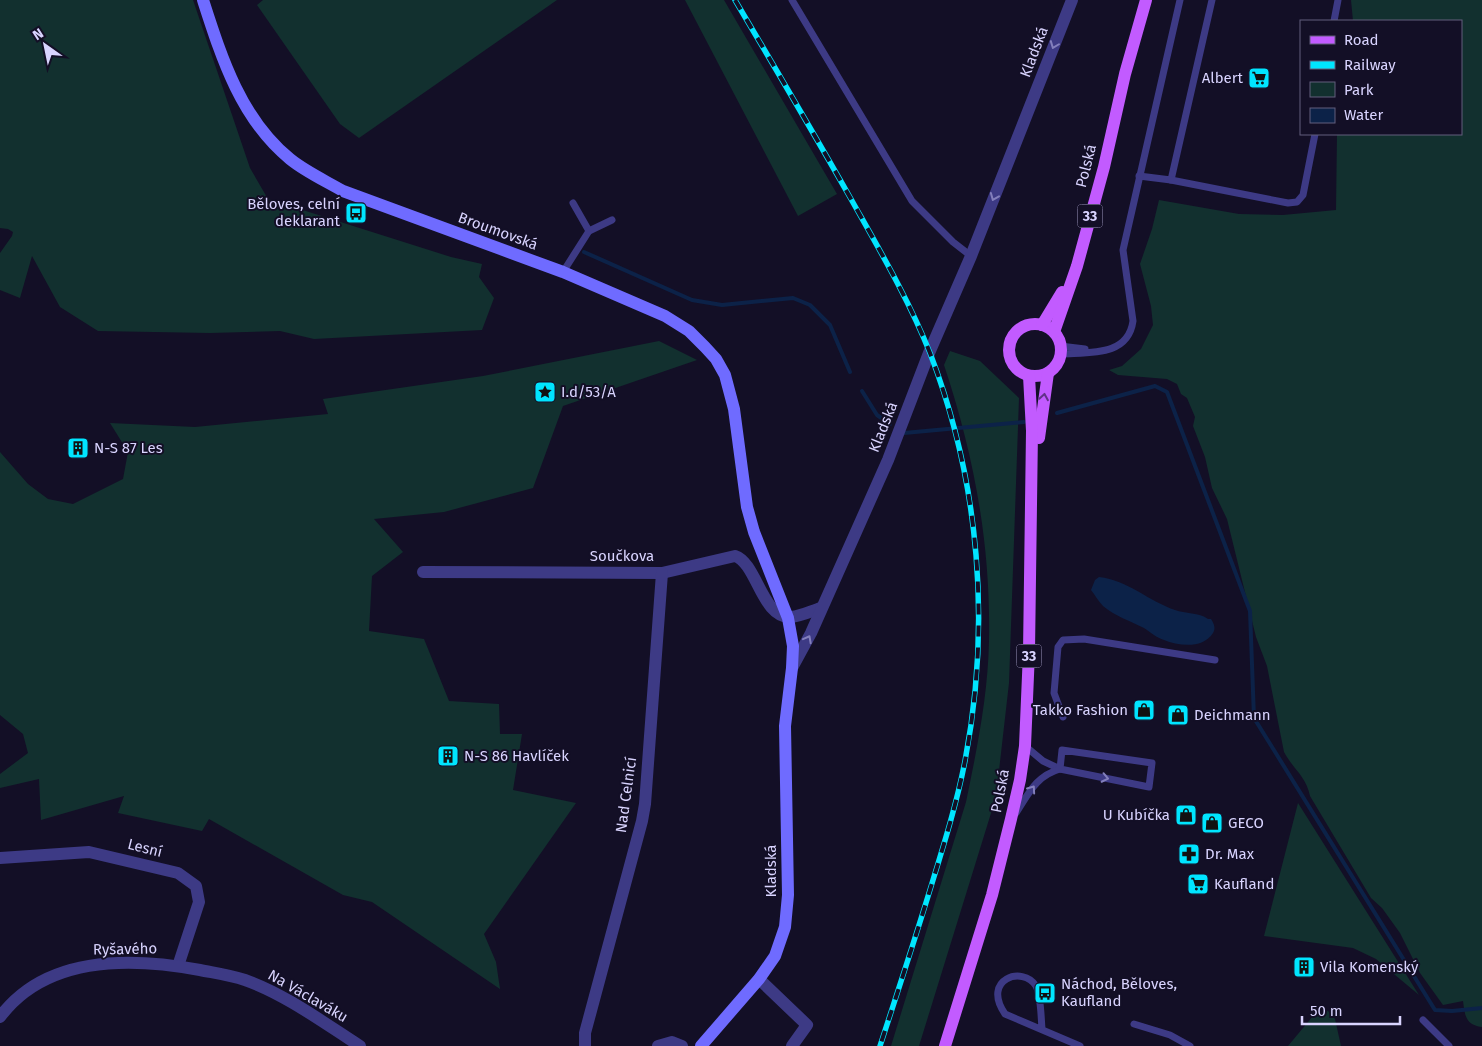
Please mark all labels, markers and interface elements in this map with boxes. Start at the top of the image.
north arrow [20,20,70,70]
legend [1300,20,1462,135]
street label: Kladská [1016,24,1052,80]
text: N [30,25,47,44]
text: Road [1344,31,1379,49]
one-way arrow [1050,41,1060,49]
text: Railway [1344,56,1396,74]
supermarket icon: Albert [1247,66,1271,90]
place label: Albert [1202,69,1244,87]
text: Park [1344,81,1374,99]
text: Water [1344,106,1383,124]
street label: Polská [1072,142,1100,190]
one-way arrow [990,192,1000,200]
place label: Běloves, celní deklarant [247,195,341,230]
bus stop icon: Běloves, celní deklarant [344,201,368,225]
road number: 33 [1078,205,1102,228]
street label: Broumovská [456,208,540,254]
place icon: I.d/53/A [533,380,557,404]
place label: I.d/53/A [561,383,616,401]
one-way arrow [1038,393,1049,401]
street label: Kladská [865,399,901,455]
building icon: N-S 87 Les [66,436,90,460]
place label: N-S 87 Les [94,439,163,457]
street label: Součkova [590,547,654,565]
one-way arrow [802,635,812,644]
road number: 33 [1016,644,1042,668]
shop icon: Takko Fashion [1132,698,1156,722]
place label: Takko Fashion [1033,701,1128,719]
shop icon: Deichmann [1166,703,1190,727]
place label: Deichmann [1194,706,1271,724]
building icon: N-S 86 Havlíček [436,744,460,768]
place label: N-S 86 Havlíček [464,747,569,765]
street label: Nad Celnicí [612,756,640,834]
street label: Polská [987,768,1013,814]
one-way arrow [1100,772,1109,783]
one-way arrow [1026,786,1035,795]
shop icon: U Kubíčka [1174,803,1198,827]
place label: U Kubíčka [1103,806,1170,824]
shop icon: GECO [1200,811,1224,835]
place label: GECO [1228,814,1264,832]
street label: Lesní [126,835,164,861]
pharmacy icon: Dr. Max [1177,842,1201,866]
street label: Kladská [762,845,780,897]
place label: Dr. Max [1205,845,1255,863]
supermarket icon: Kaufland [1186,872,1210,896]
place label: Kaufland [1214,875,1274,893]
street label: Ryšavého [93,939,157,959]
building icon: Vila Komenský [1292,955,1316,979]
place label: Vila Komenský [1320,958,1419,976]
street label: Na Václaváku [265,966,351,1026]
place label: Náchod, Běloves, Kaufland [1061,975,1177,1010]
bus stop icon: Náchod, Běloves, Kaufland [1033,981,1057,1005]
scale bar [1302,994,1400,1026]
text: 50 m [1310,1002,1343,1020]

